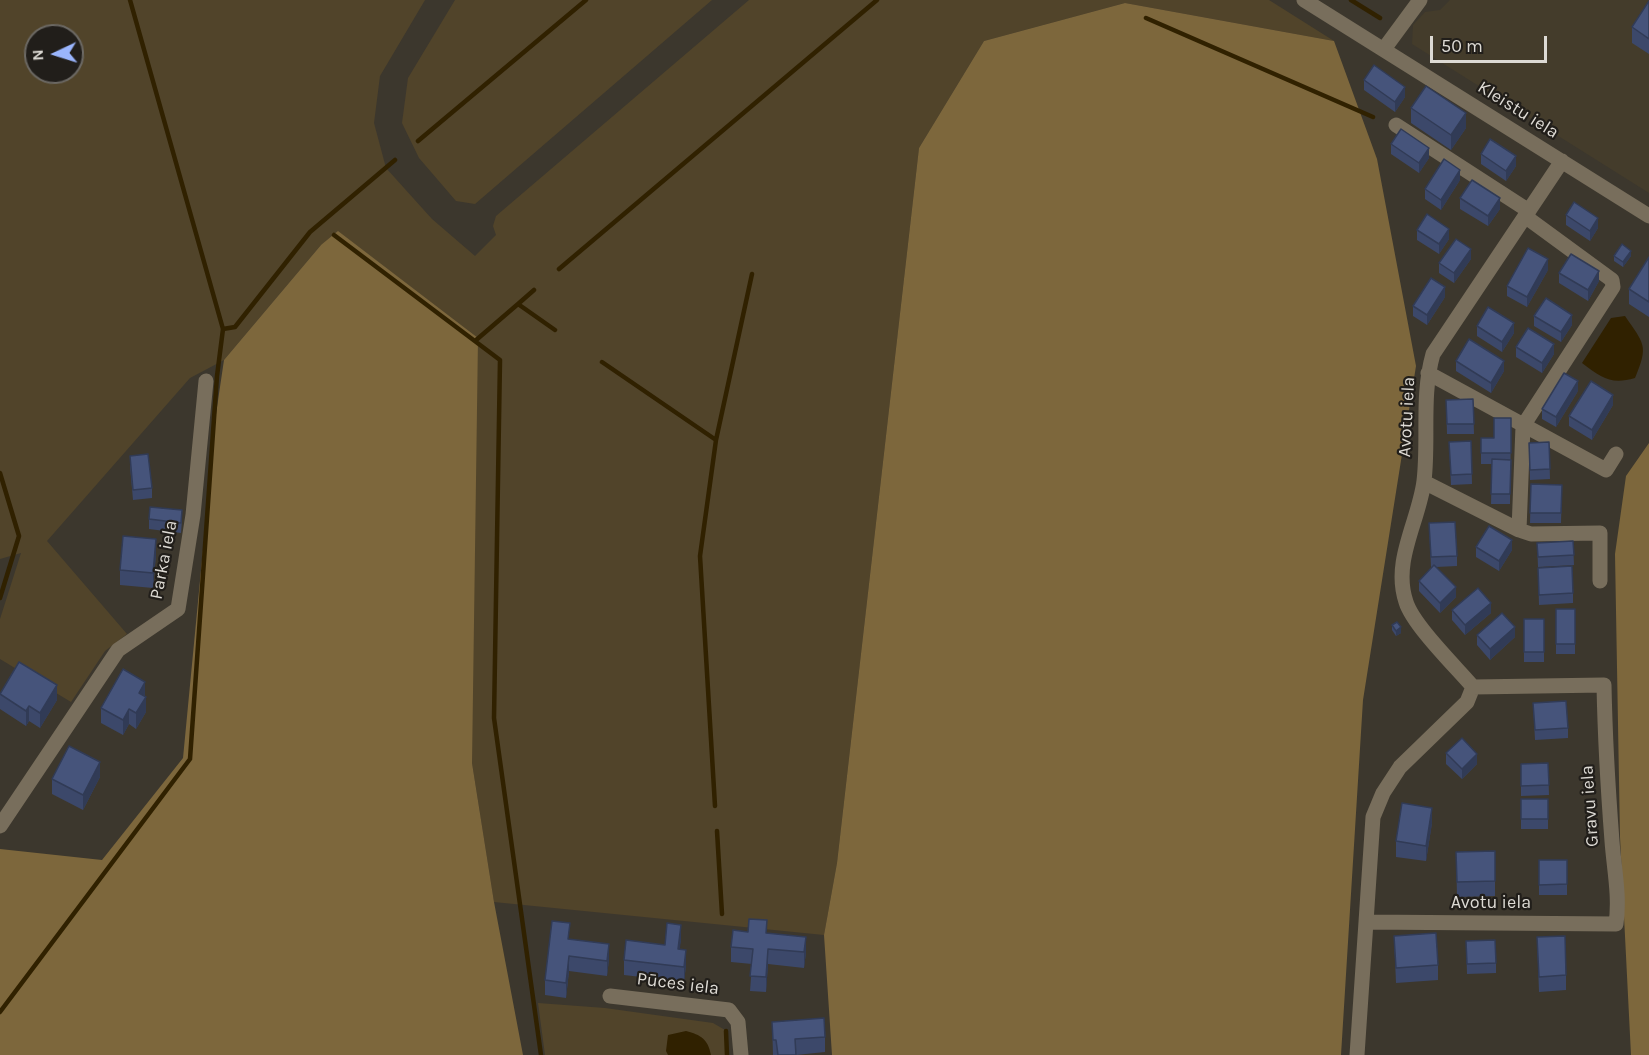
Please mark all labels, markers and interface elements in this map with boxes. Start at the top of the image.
north arrow [24,24,84,84]
scale bar [1433,24,1550,62]
text: 50 m [1441,35,1483,57]
text: N [28,49,47,62]
street label: Kleistu iela [1473,77,1563,143]
street label: Avotu iela [1394,376,1420,458]
street label: Parka iela [146,519,182,601]
street label: Gravu iela [1576,764,1604,848]
street label: Avotu iela [1451,892,1531,914]
street label: Pūces iela [636,968,720,1000]

